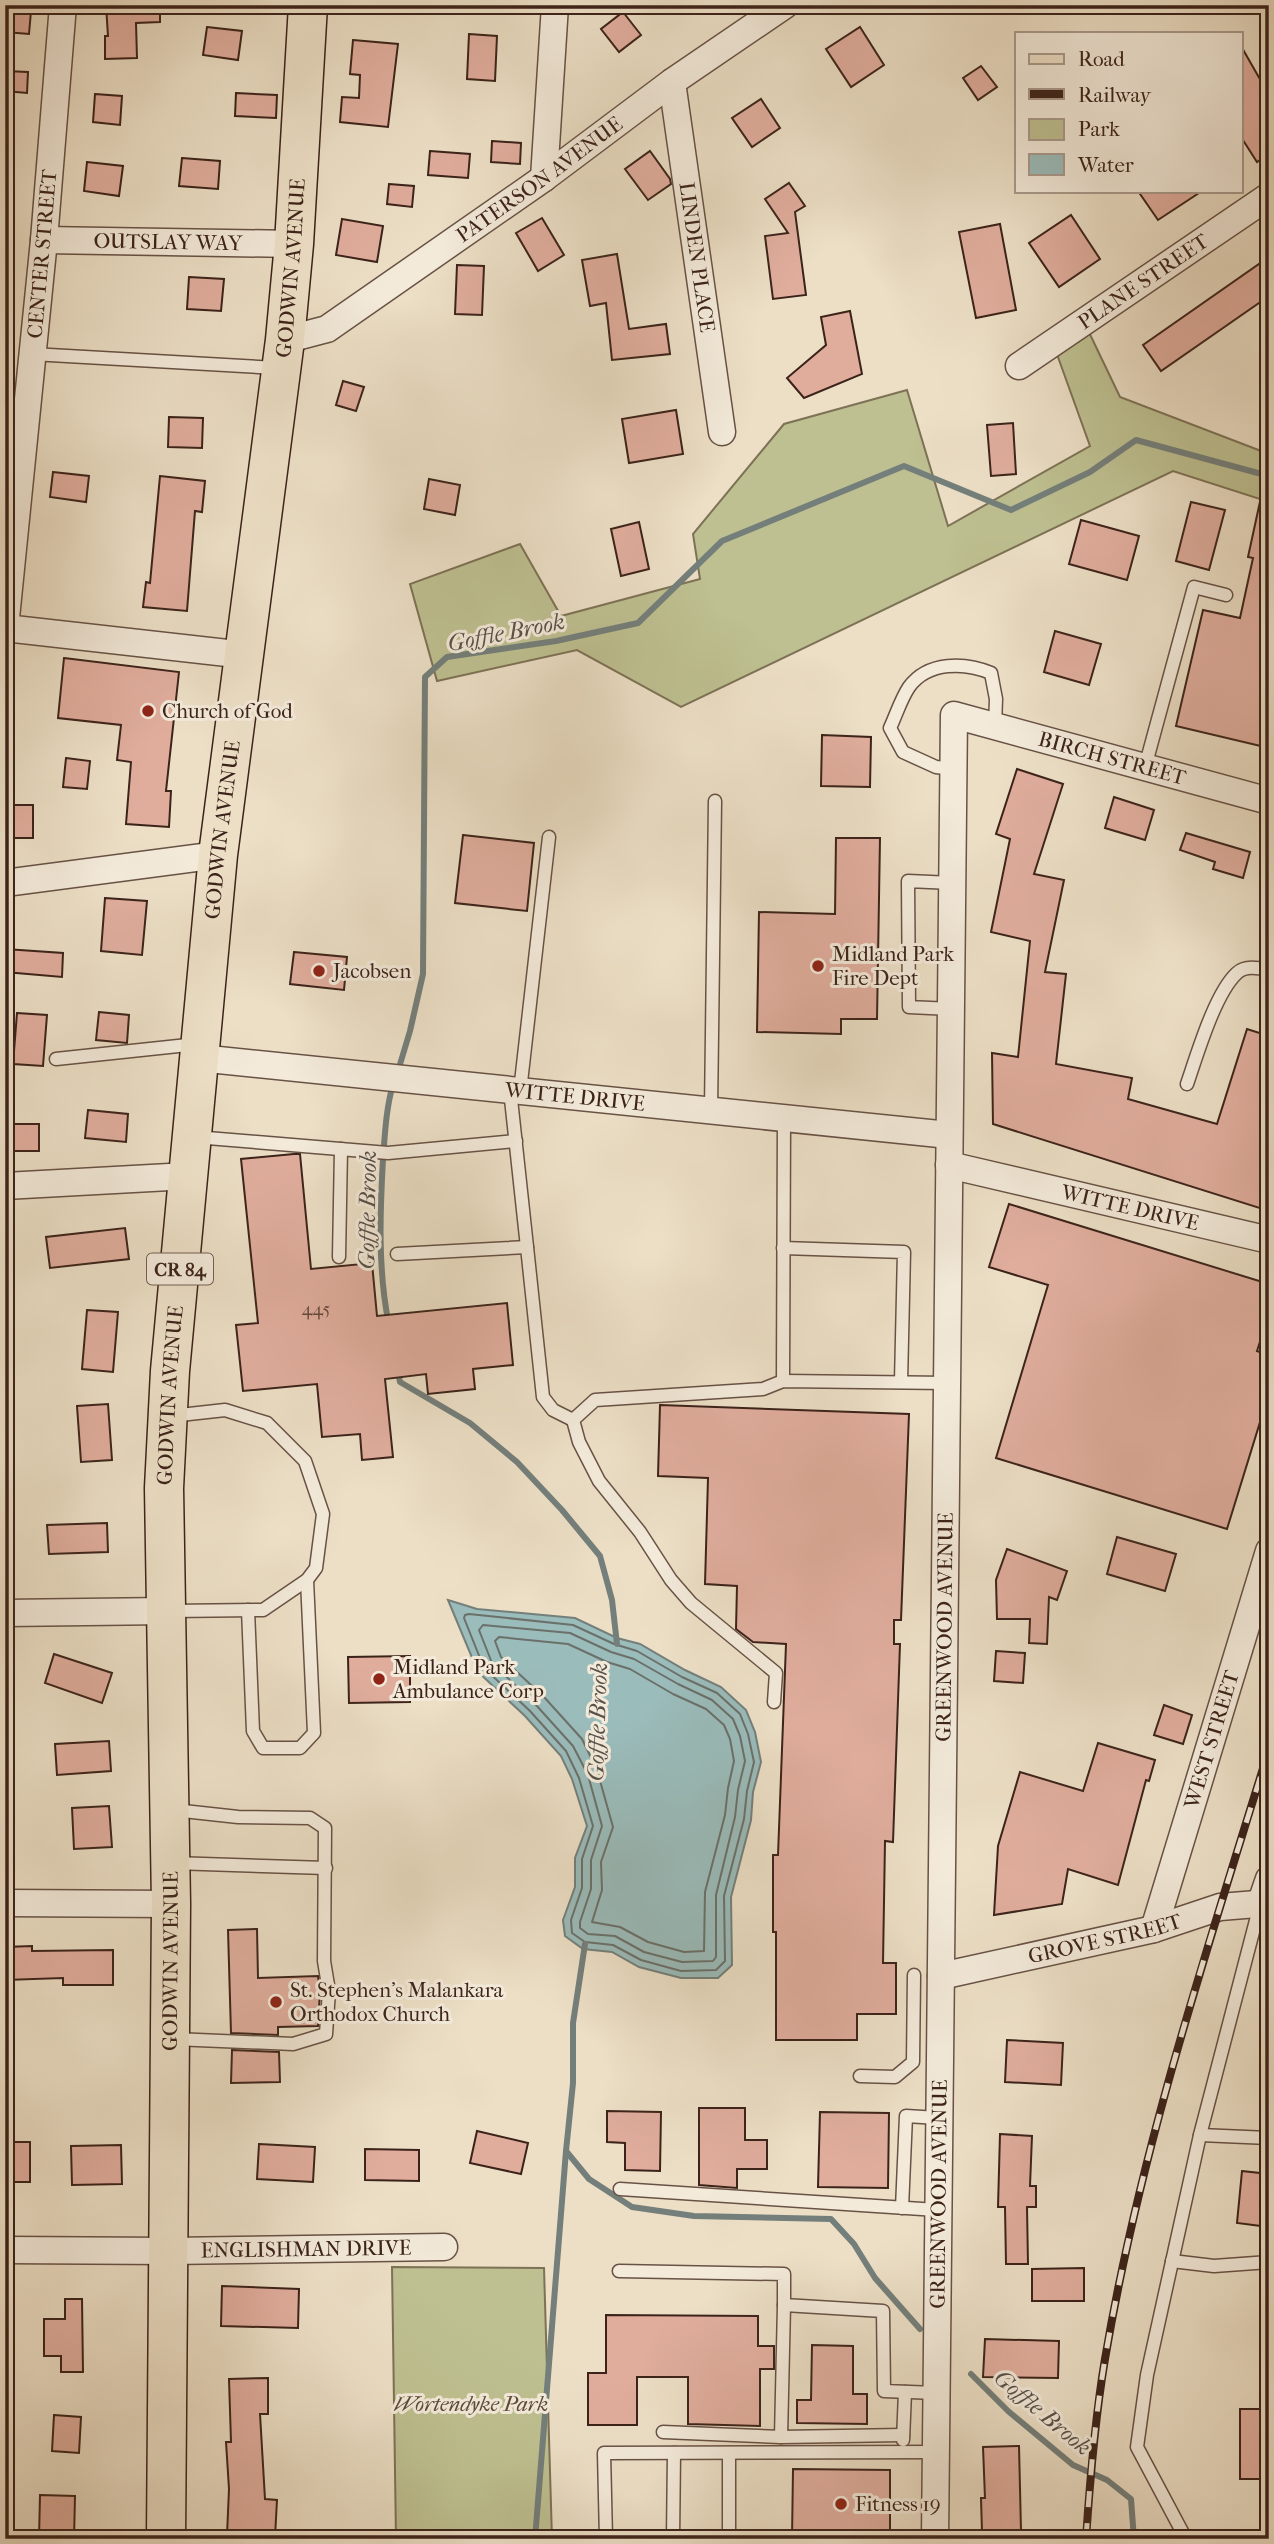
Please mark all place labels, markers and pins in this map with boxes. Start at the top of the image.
place label: Church of God [162,699,293,723]
marker: Church of God [140,703,156,719]
place label: Midland Park Fire Dept [832,942,954,990]
marker: Midland Park Fire Dept [810,958,826,974]
place label: Jacobsen [331,959,411,983]
marker: Jacobsen [311,963,327,979]
place label: Midland Park Ambulance Corp [392,1655,544,1703]
marker: Midland Park Ambulance Corp [371,1671,387,1687]
place label: St. Stephen's Malankara Orthodox Church [290,1978,504,2026]
marker: St. Stephen's Malankara Orthodox Church [268,1994,284,2010]
place label: Fitness 19 [855,2492,941,2516]
marker: Fitness 19 [833,2496,849,2512]

